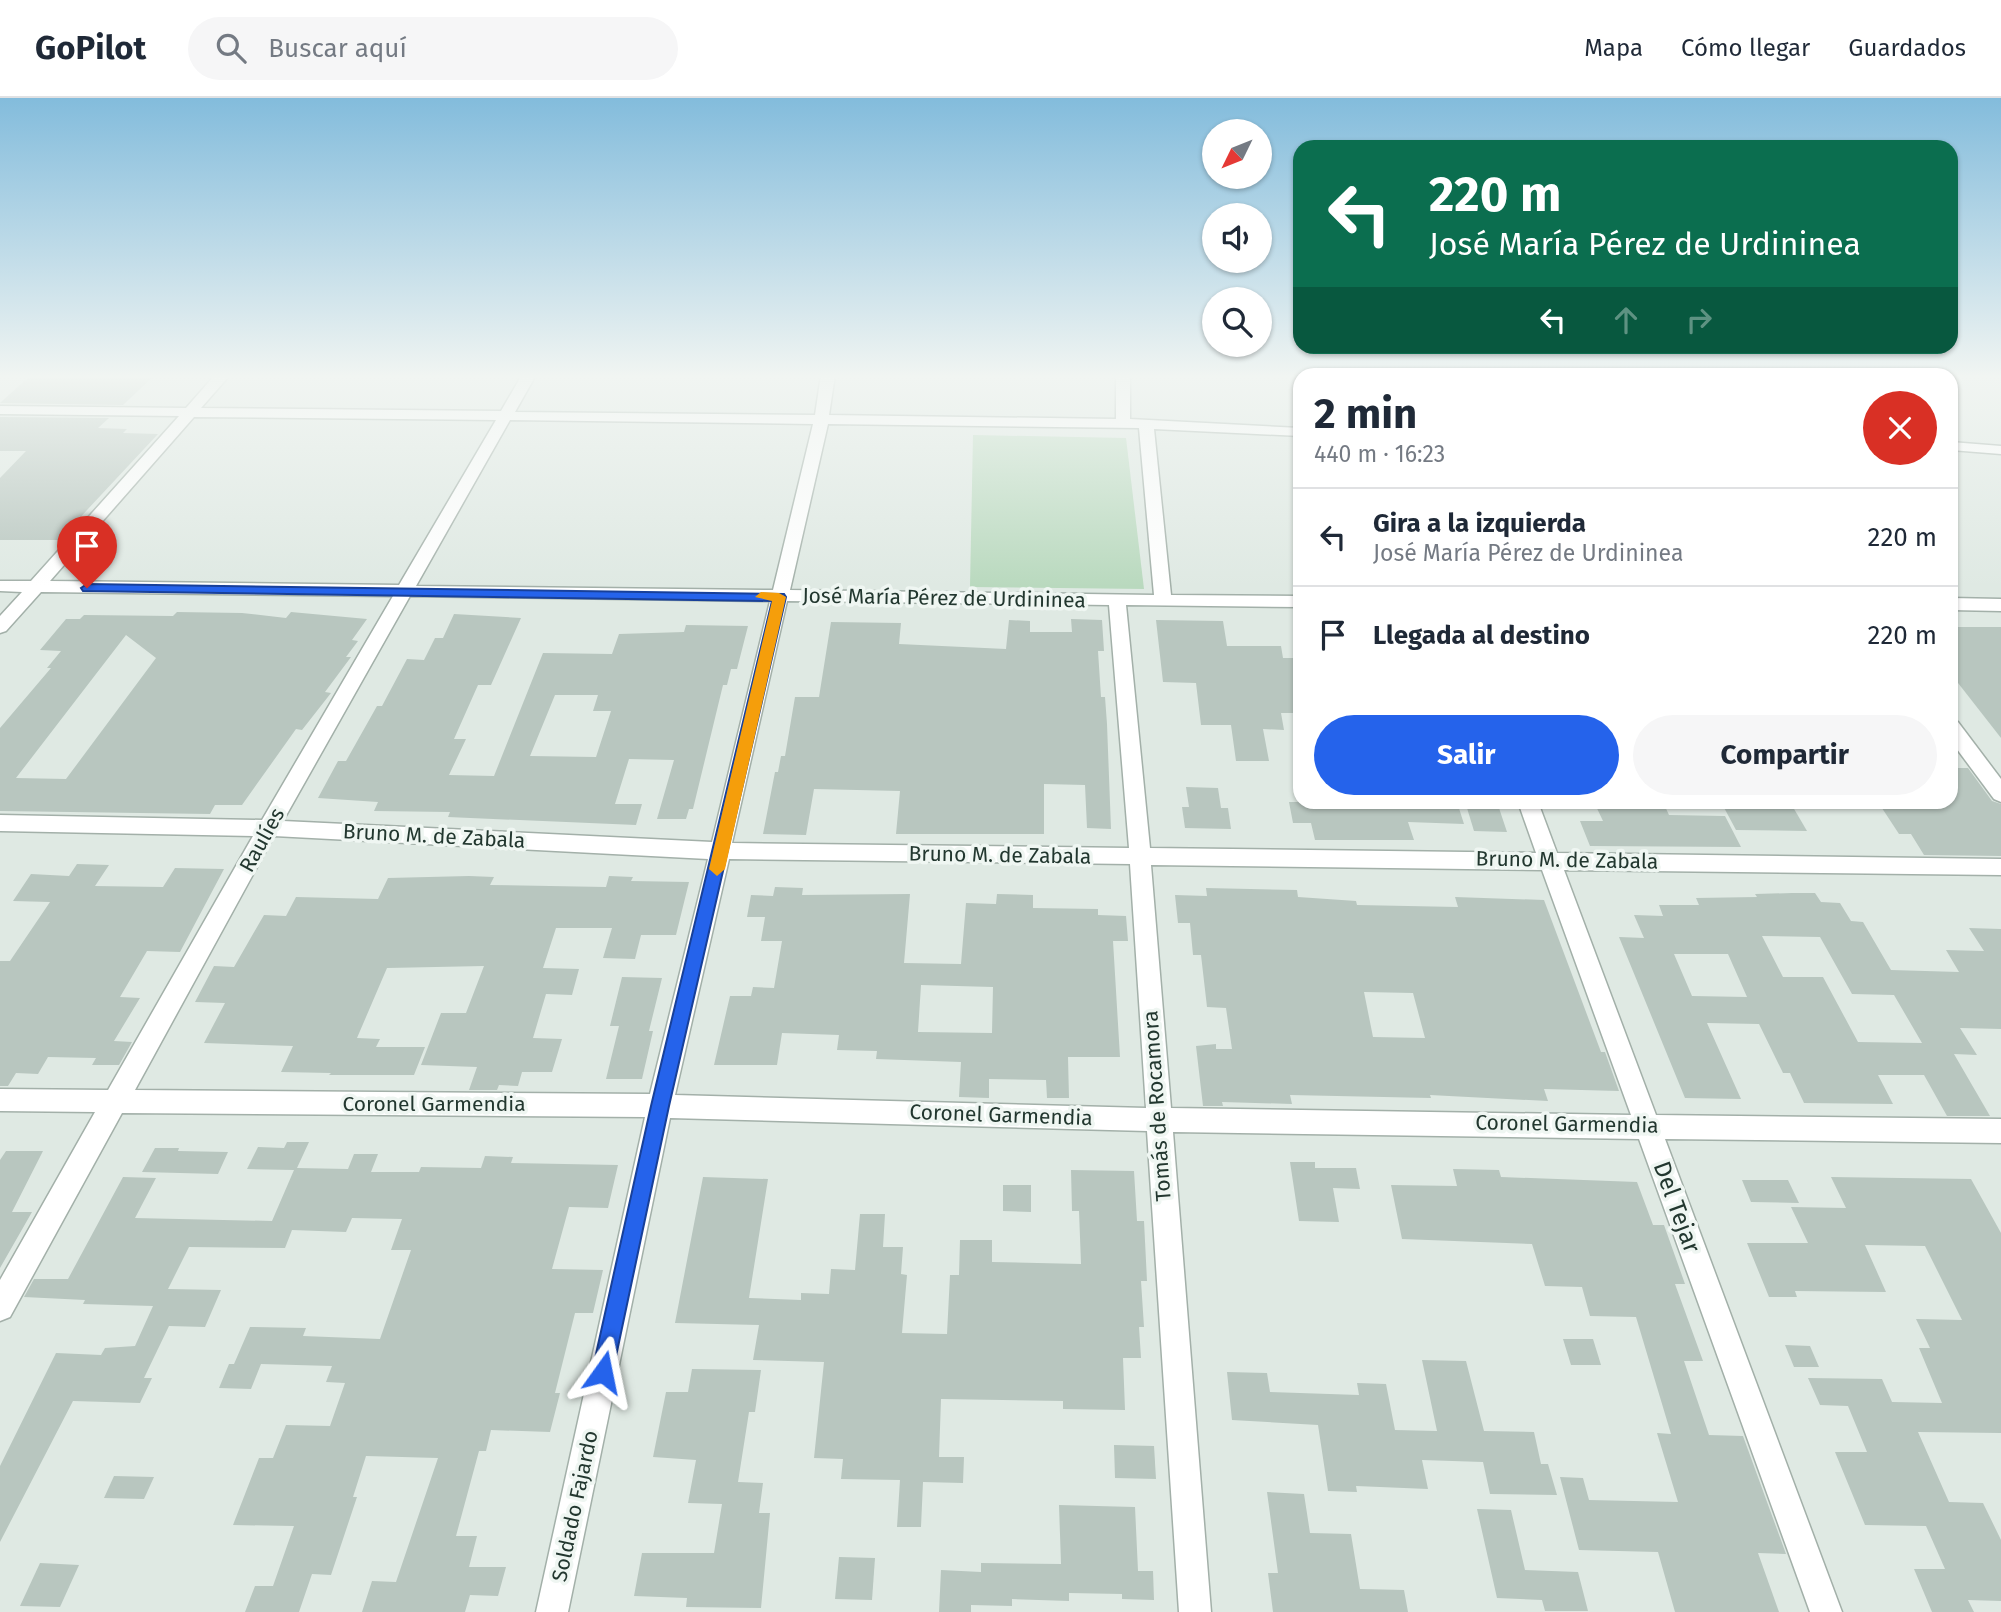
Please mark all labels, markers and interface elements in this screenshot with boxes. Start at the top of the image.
search box [188,17,678,80]
text: GoPilot [35,28,146,68]
icon: search [212,29,250,67]
text: Buscar aquí [268,33,407,64]
text: Mapa [1584,34,1643,62]
text: Cómo llegar [1681,34,1810,62]
text: Guardados [1848,34,1966,62]
north arrow [1202,119,1272,189]
map controls [1202,119,1272,357]
text: 220 m [1429,165,1561,224]
icon: left [1314,168,1405,259]
button: sound [1202,203,1272,273]
text: José María Pérez de Urdininea [1429,225,1861,263]
button: search [1202,287,1272,357]
icon: left [1534,301,1572,339]
icon: ahead [1607,301,1645,339]
icon: right [1680,301,1718,339]
text: 2 min [1314,389,1417,439]
button: close [1863,391,1937,465]
text: 440 m · 16:23 [1314,440,1445,468]
text: Gira a la izquierda [1373,508,1586,539]
pin [57,516,117,588]
icon: left [1314,518,1352,556]
text: 220 m [1868,522,1937,553]
icon: arrive [68,527,106,565]
text: José María Pérez de Urdininea [1373,539,1683,567]
street label: José María Pérez de Urdininea [802,583,1086,613]
icon: arrive [1314,616,1352,654]
text: Llegada al destino [1373,620,1590,651]
text: 220 m [1868,620,1937,651]
button: Salir [1314,715,1619,795]
button: Compartir [1633,715,1937,795]
street label: Raulíes [234,803,290,877]
street label: Bruno M. de Zabala [342,818,526,854]
street label: Bruno M. de Zabala [908,840,1092,870]
street label: Bruno M. de Zabala [1475,845,1659,875]
street label: Tomás de Rocamora [1137,1010,1177,1202]
street label: Coronel Garmendia [342,1091,526,1117]
street label: Coronel Garmendia [909,1099,1093,1131]
street label: Coronel Garmendia [1475,1109,1659,1139]
street label: Del Tejar [1648,1158,1707,1257]
position arrow [566,1335,640,1409]
street label: Soldado Fajardo [546,1428,604,1584]

